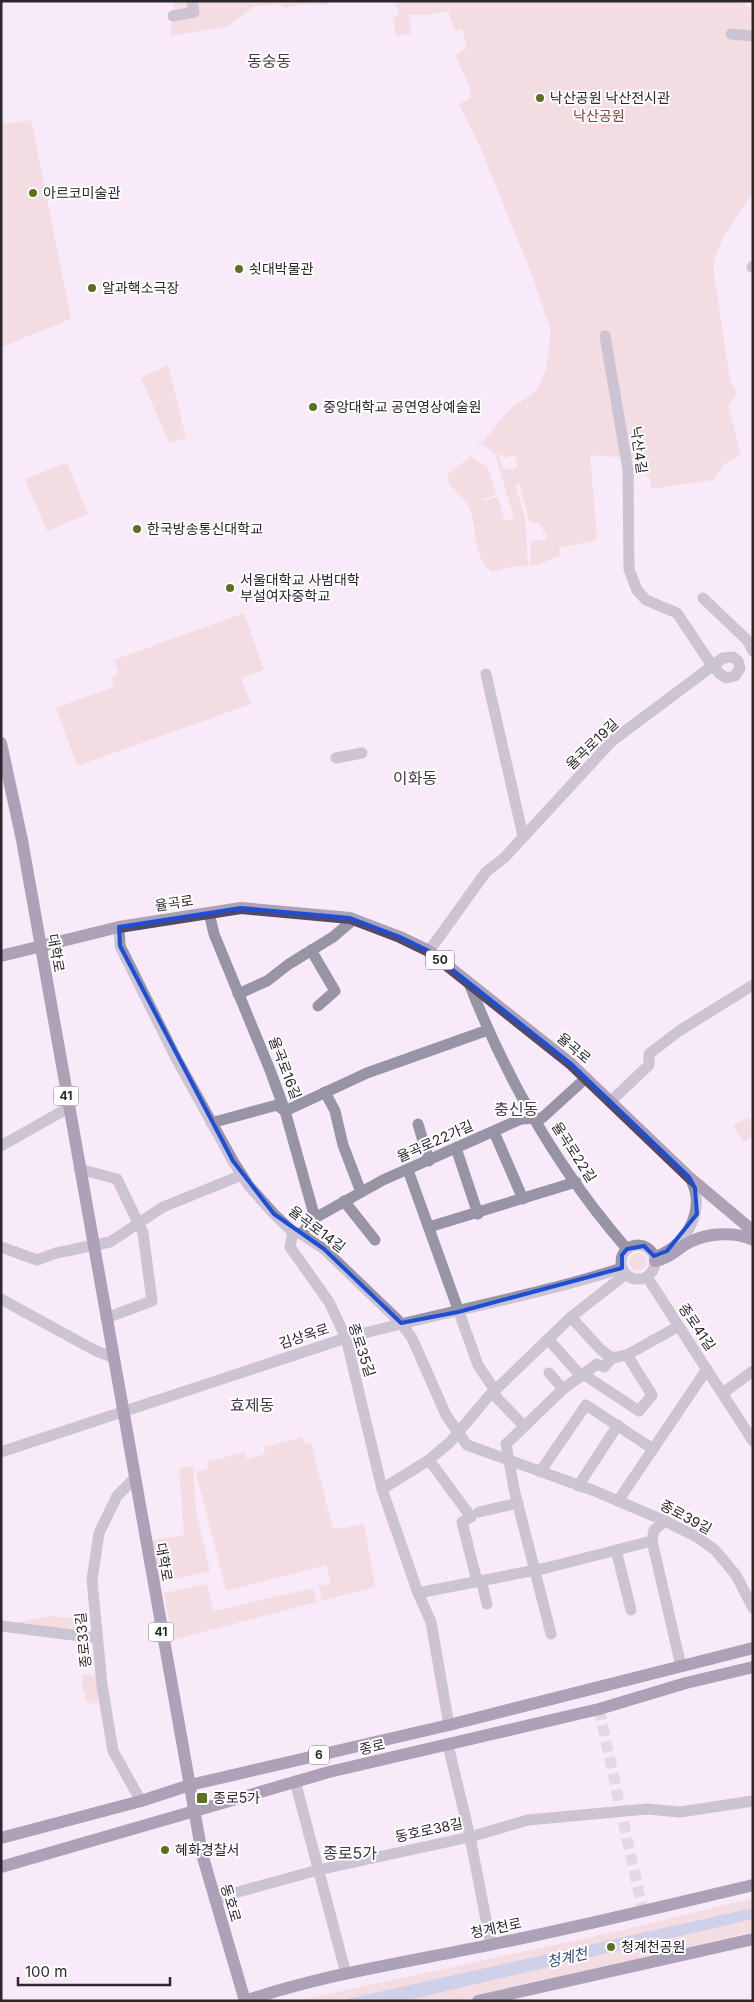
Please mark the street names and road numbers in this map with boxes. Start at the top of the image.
street label: 낙산4길 [628,425,651,475]
street label: 율곡로19길 [562,715,621,773]
street label: 율곡로 [154,891,194,914]
street label: 대학로 [45,932,68,974]
road number: 50 [426,950,454,970]
street label: 율곡로 [554,1029,595,1067]
street label: 율곡로16길 [266,1034,305,1102]
road number: 41 [54,1086,78,1106]
street label: 율곡로22가길 [394,1116,475,1165]
street label: 율곡로22길 [549,1118,600,1185]
street label: 율곡로14길 [286,1202,349,1255]
street label: 종로41길 [676,1300,719,1353]
street label: 김상옥로 [277,1319,331,1352]
street label: 종로35길 [346,1321,379,1379]
street label: 종로39길 [658,1496,715,1537]
street label: 대학로 [153,1541,176,1583]
street label: 종로33길 [71,1611,94,1669]
road number: 41 [148,1622,174,1641]
street label: 종로 [357,1735,386,1758]
road number: 6 [309,1746,329,1764]
street label: 동호로38길 [393,1814,464,1845]
street label: 동호로 [218,1882,245,1924]
street label: 청계천로 [469,1914,523,1941]

